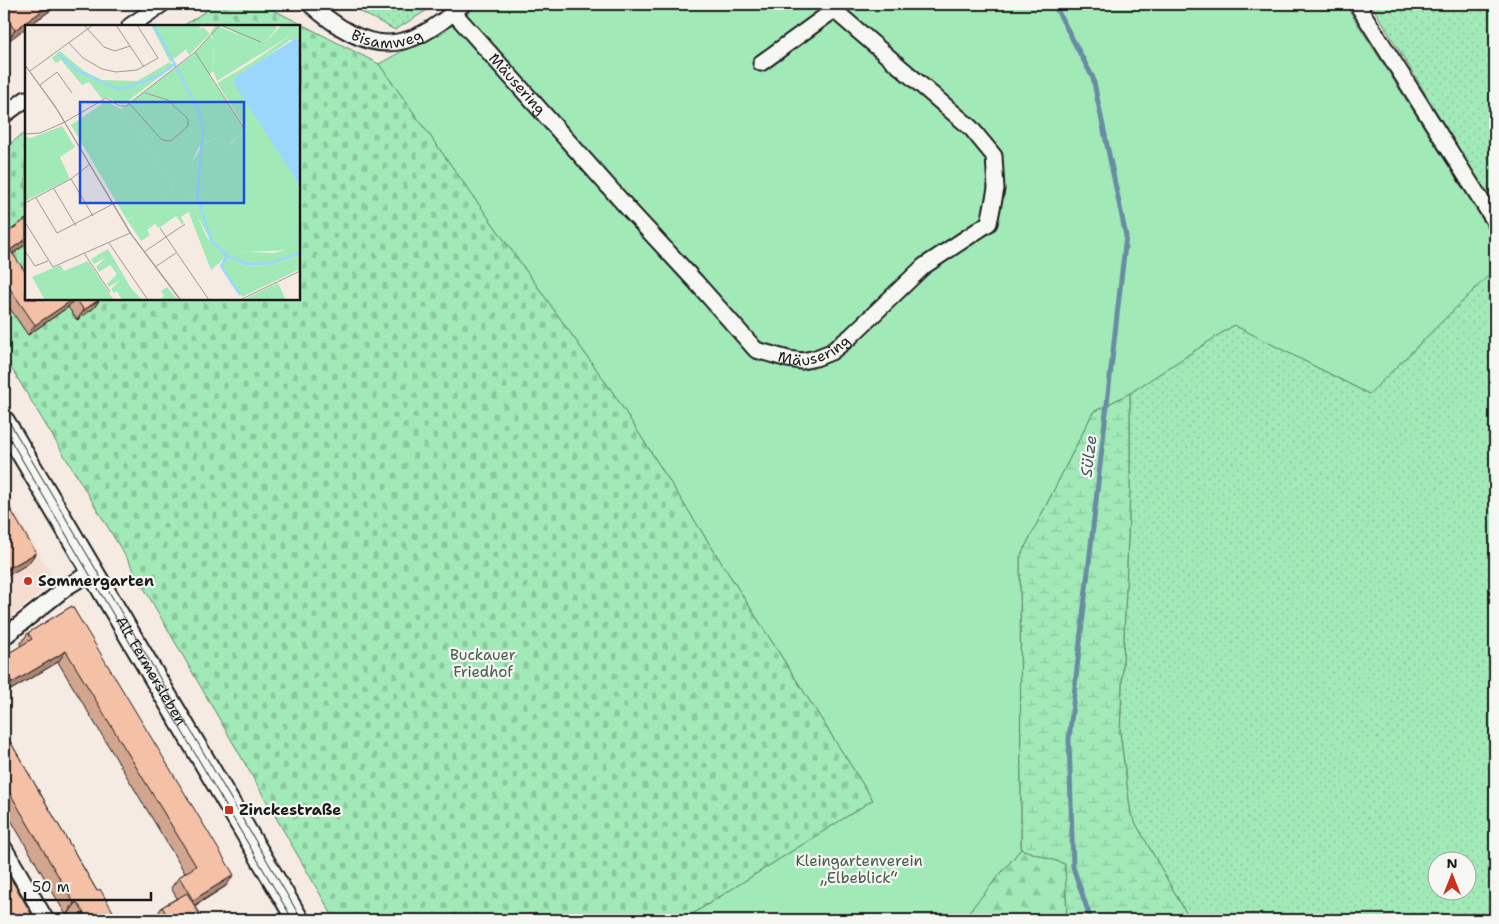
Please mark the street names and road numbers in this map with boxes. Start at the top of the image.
street label: Bisamweg [348,25,426,53]
street label: Mäusering [484,49,550,119]
street label: Mäusering [776,331,854,371]
street label: Alt Fermersleben [111,613,191,729]

